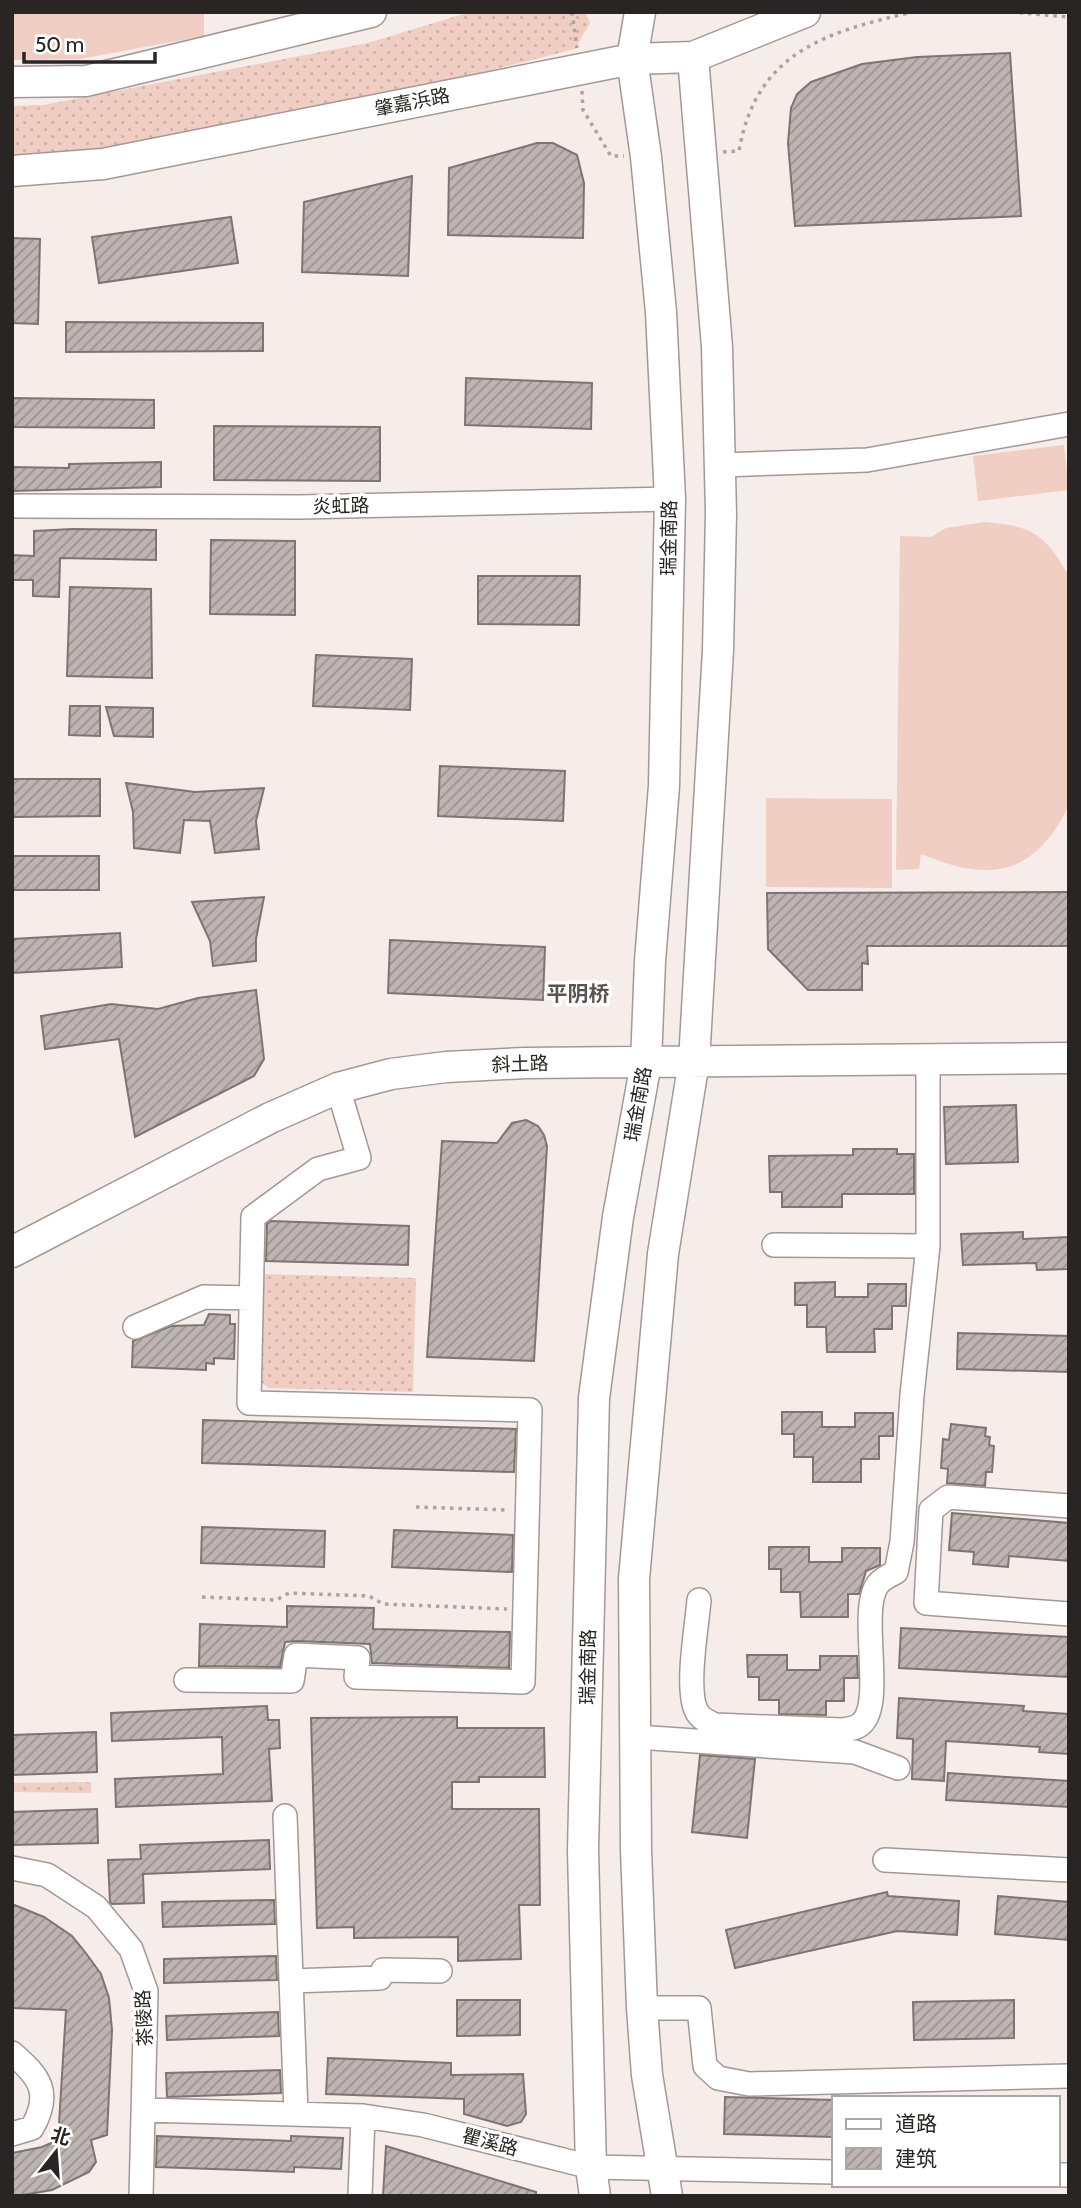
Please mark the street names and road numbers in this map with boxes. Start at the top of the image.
street label: 肇嘉浜路 [372,83,452,121]
street label: 炎虹路 [312,494,370,518]
street label: 瑞金南路 [657,500,681,576]
street label: 斜土路 [491,1052,549,1076]
street label: 瑞金南路 [620,1065,656,1143]
street label: 瑞金南路 [576,1629,600,1705]
street label: 茶陵路 [131,1989,157,2047]
street label: 瞿溪路 [459,2124,521,2160]

